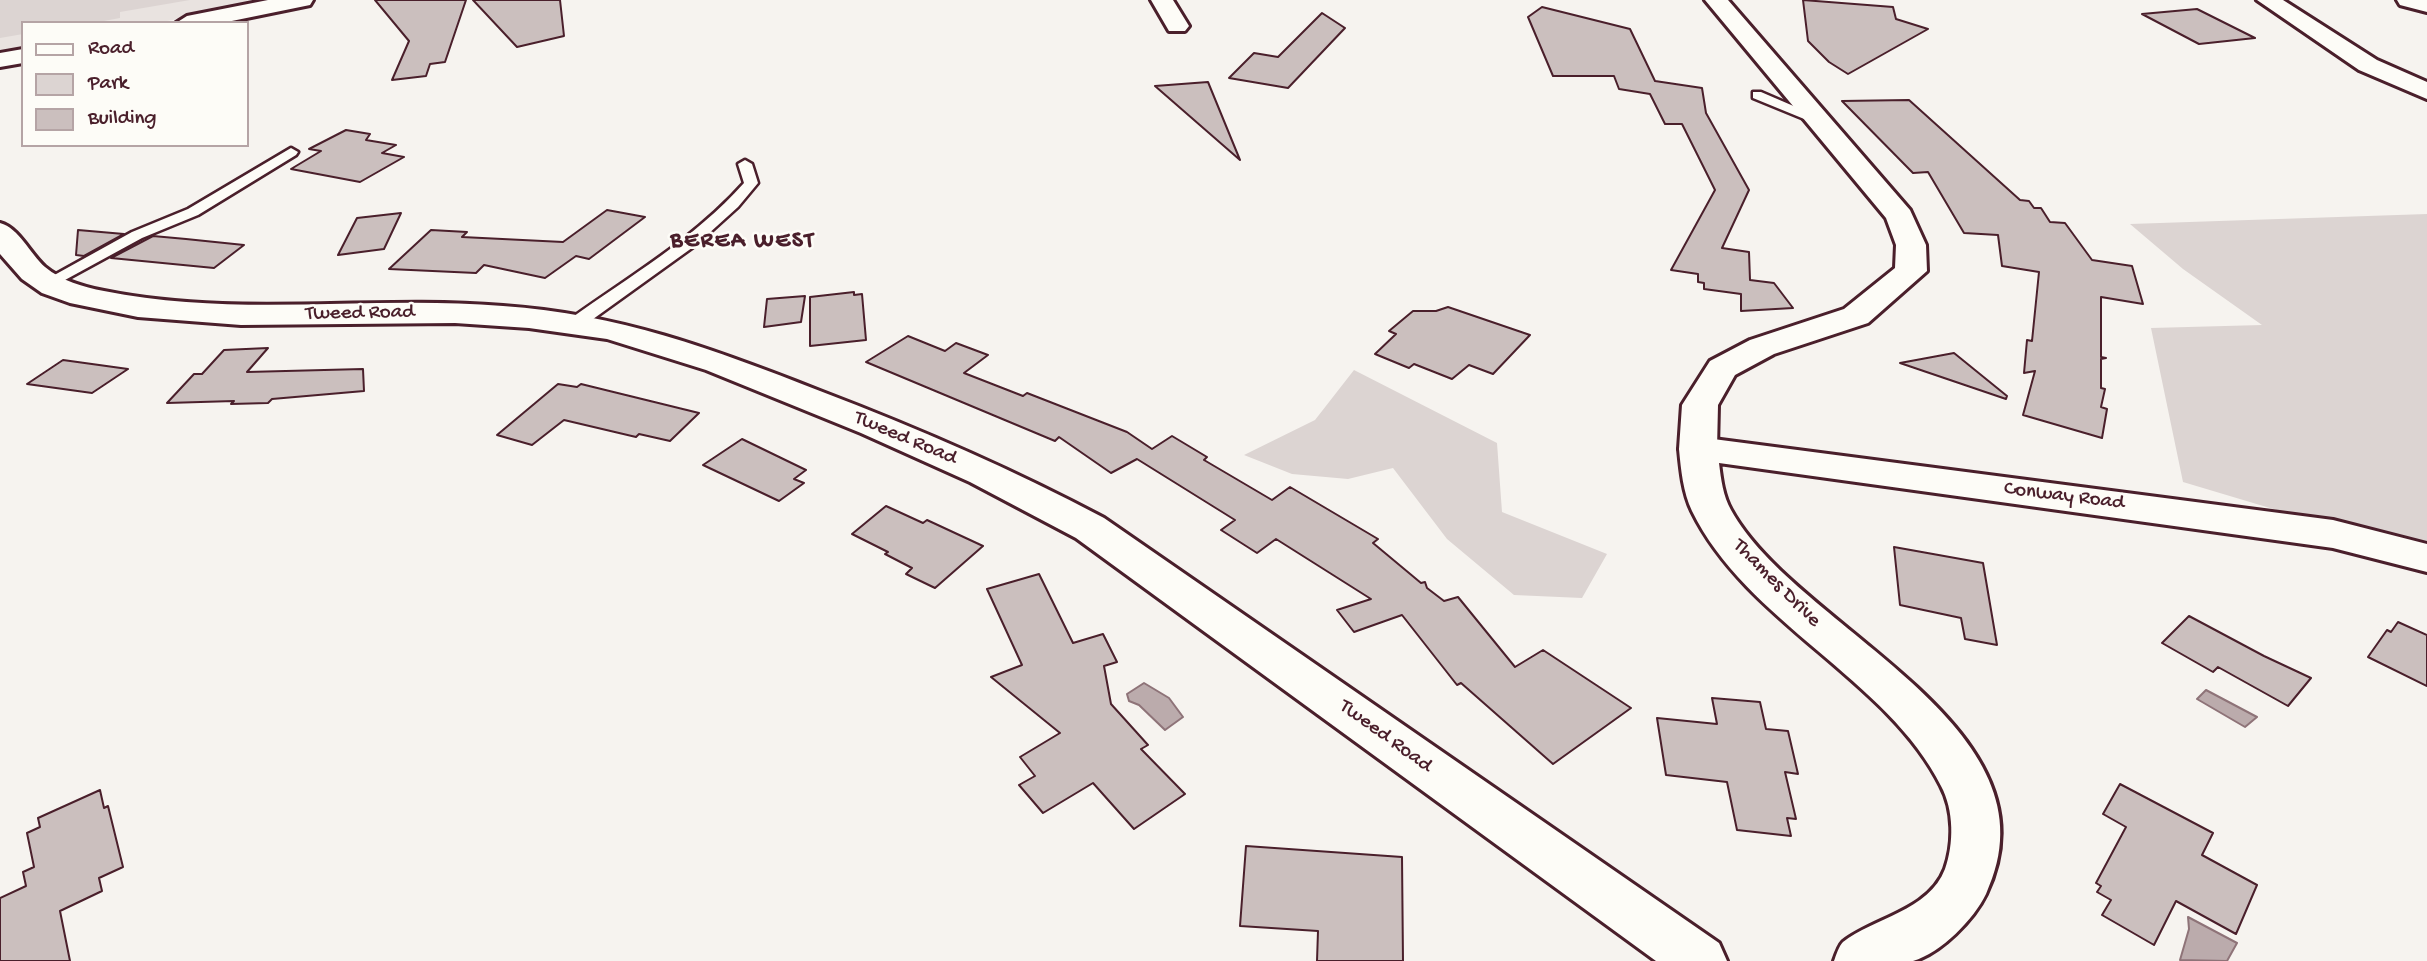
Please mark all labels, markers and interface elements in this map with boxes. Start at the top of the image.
legend [21,21,248,147]
text: Road [88,37,134,62]
text: Park [88,72,128,97]
text: Building [88,107,157,132]
district label: BEREA WEST [672,228,814,256]
street label: Tweed Road [305,300,415,328]
street label: Tweed Road [850,406,960,472]
street label: Conway Road [2002,477,2126,517]
street label: Thames Drive [1726,534,1826,634]
street label: Tweed Road [1333,695,1437,779]

